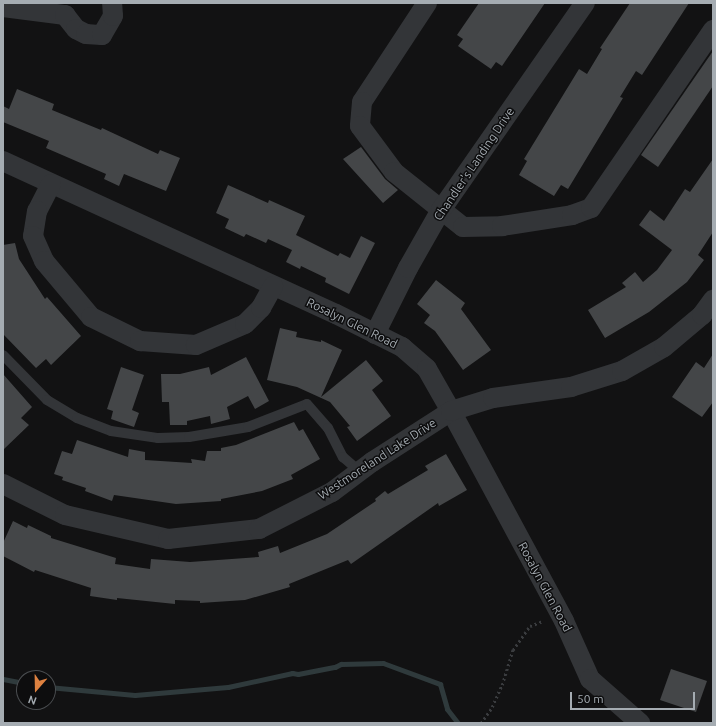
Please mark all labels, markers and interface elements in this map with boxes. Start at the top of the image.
street label: Chandler's Landing Drive [431,105,517,223]
street label: Rosalyn Glen Road [304,295,400,351]
street label: Westmoreland Lake Drive [315,415,439,503]
street label: Rosalyn Glen Road [515,540,575,634]
north arrow [16,670,56,710]
scale bar [572,684,697,710]
text: 50 m [577,692,604,705]
text: N [26,693,38,707]

